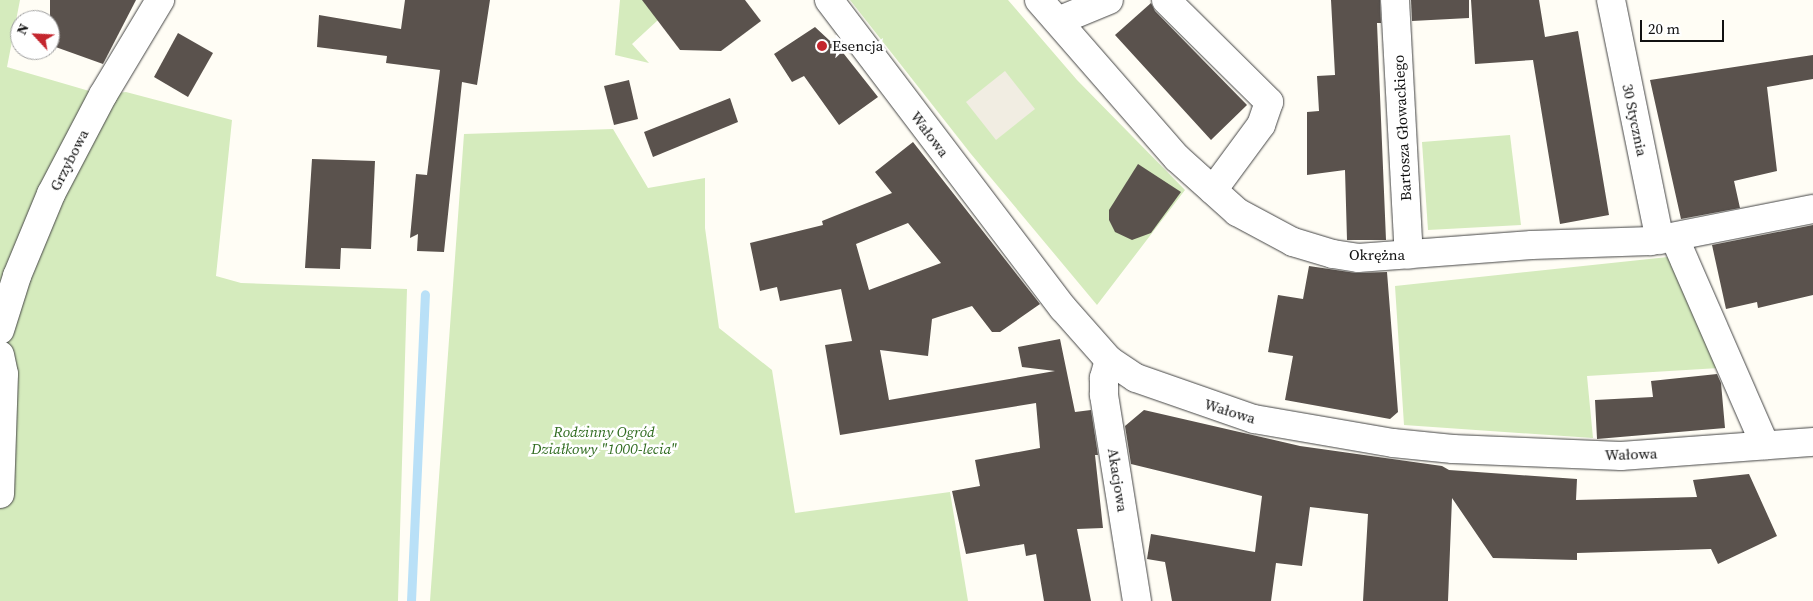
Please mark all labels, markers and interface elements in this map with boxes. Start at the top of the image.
north arrow [10,10,60,60]
scale bar [1643,10,1727,42]
text: 20 m [1648,18,1680,39]
text: N [11,20,34,38]
place label: Esencja [832,37,883,55]
marker: Esencja [816,40,828,52]
street label: Bartosza Głowackiego [1389,54,1415,202]
street label: 30 Stycznia [1619,82,1651,158]
street label: Wałowa [907,108,953,160]
street label: Grzybowa [46,126,92,194]
street label: Okrężna [1349,246,1405,264]
street label: Wałowa [1202,395,1258,427]
park label: Rodzinny Ogród Działkowy "1000-lecia" [531,422,677,457]
street label: Wałowa [1604,444,1658,464]
street label: Akacjowa [1104,447,1132,513]

